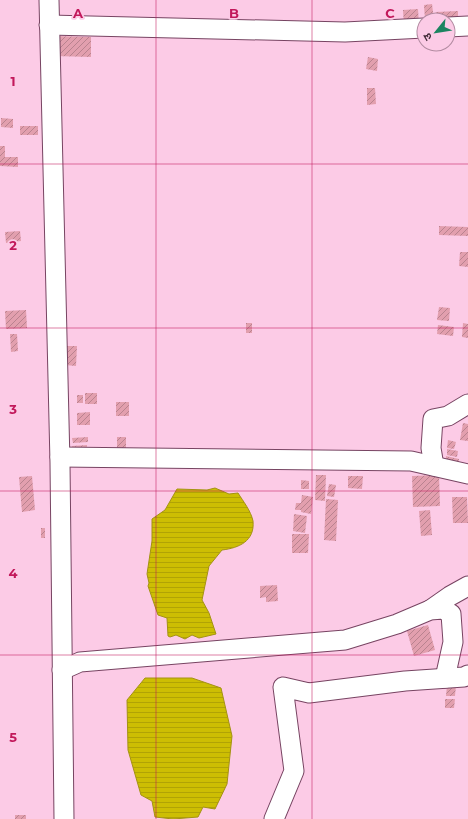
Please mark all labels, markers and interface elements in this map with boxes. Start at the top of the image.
text: A [72,5,84,21]
text: B [229,5,239,21]
text: C [385,5,395,21]
north arrow [416,12,456,52]
text: उ [419,30,435,43]
text: 1 [10,73,16,89]
text: 2 [9,237,17,253]
text: 3 [8,401,17,417]
text: 4 [9,565,18,581]
text: 5 [9,729,17,745]

